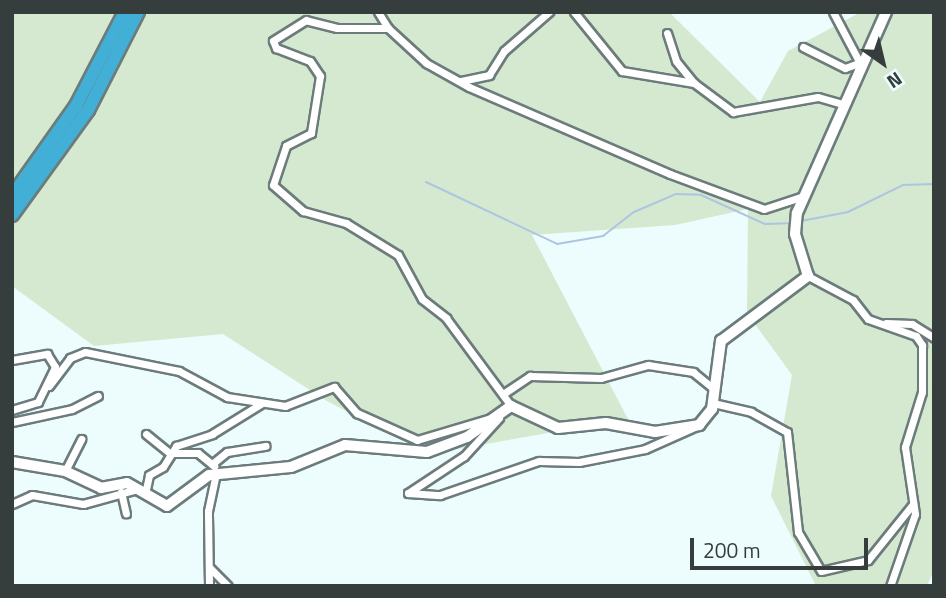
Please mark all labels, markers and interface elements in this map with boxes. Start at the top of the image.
north arrow [848,28,918,98]
text: N [881,65,909,97]
scale bar [694,524,872,568]
text: 200 m [703,534,760,566]

